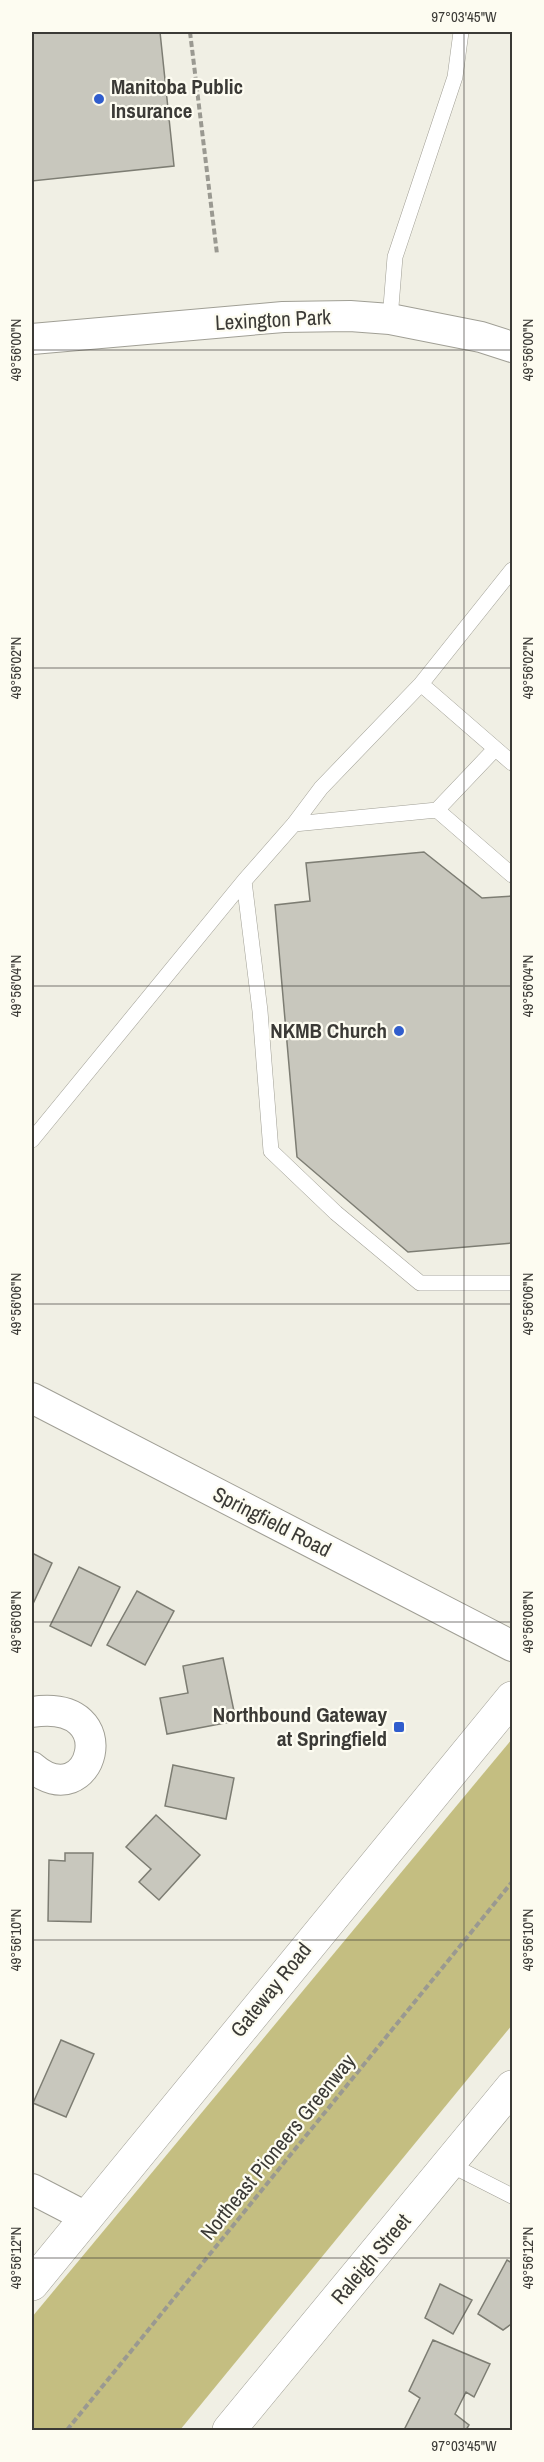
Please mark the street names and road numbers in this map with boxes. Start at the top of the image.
street label: Lexington Park [214,302,332,337]
street label: Springfield Road [208,1479,336,1564]
street label: Gateway Road [224,1936,318,2043]
street label: Northeast Pioneers Greenway [193,2047,362,2246]
street label: Raleigh Street [324,2207,417,2310]

